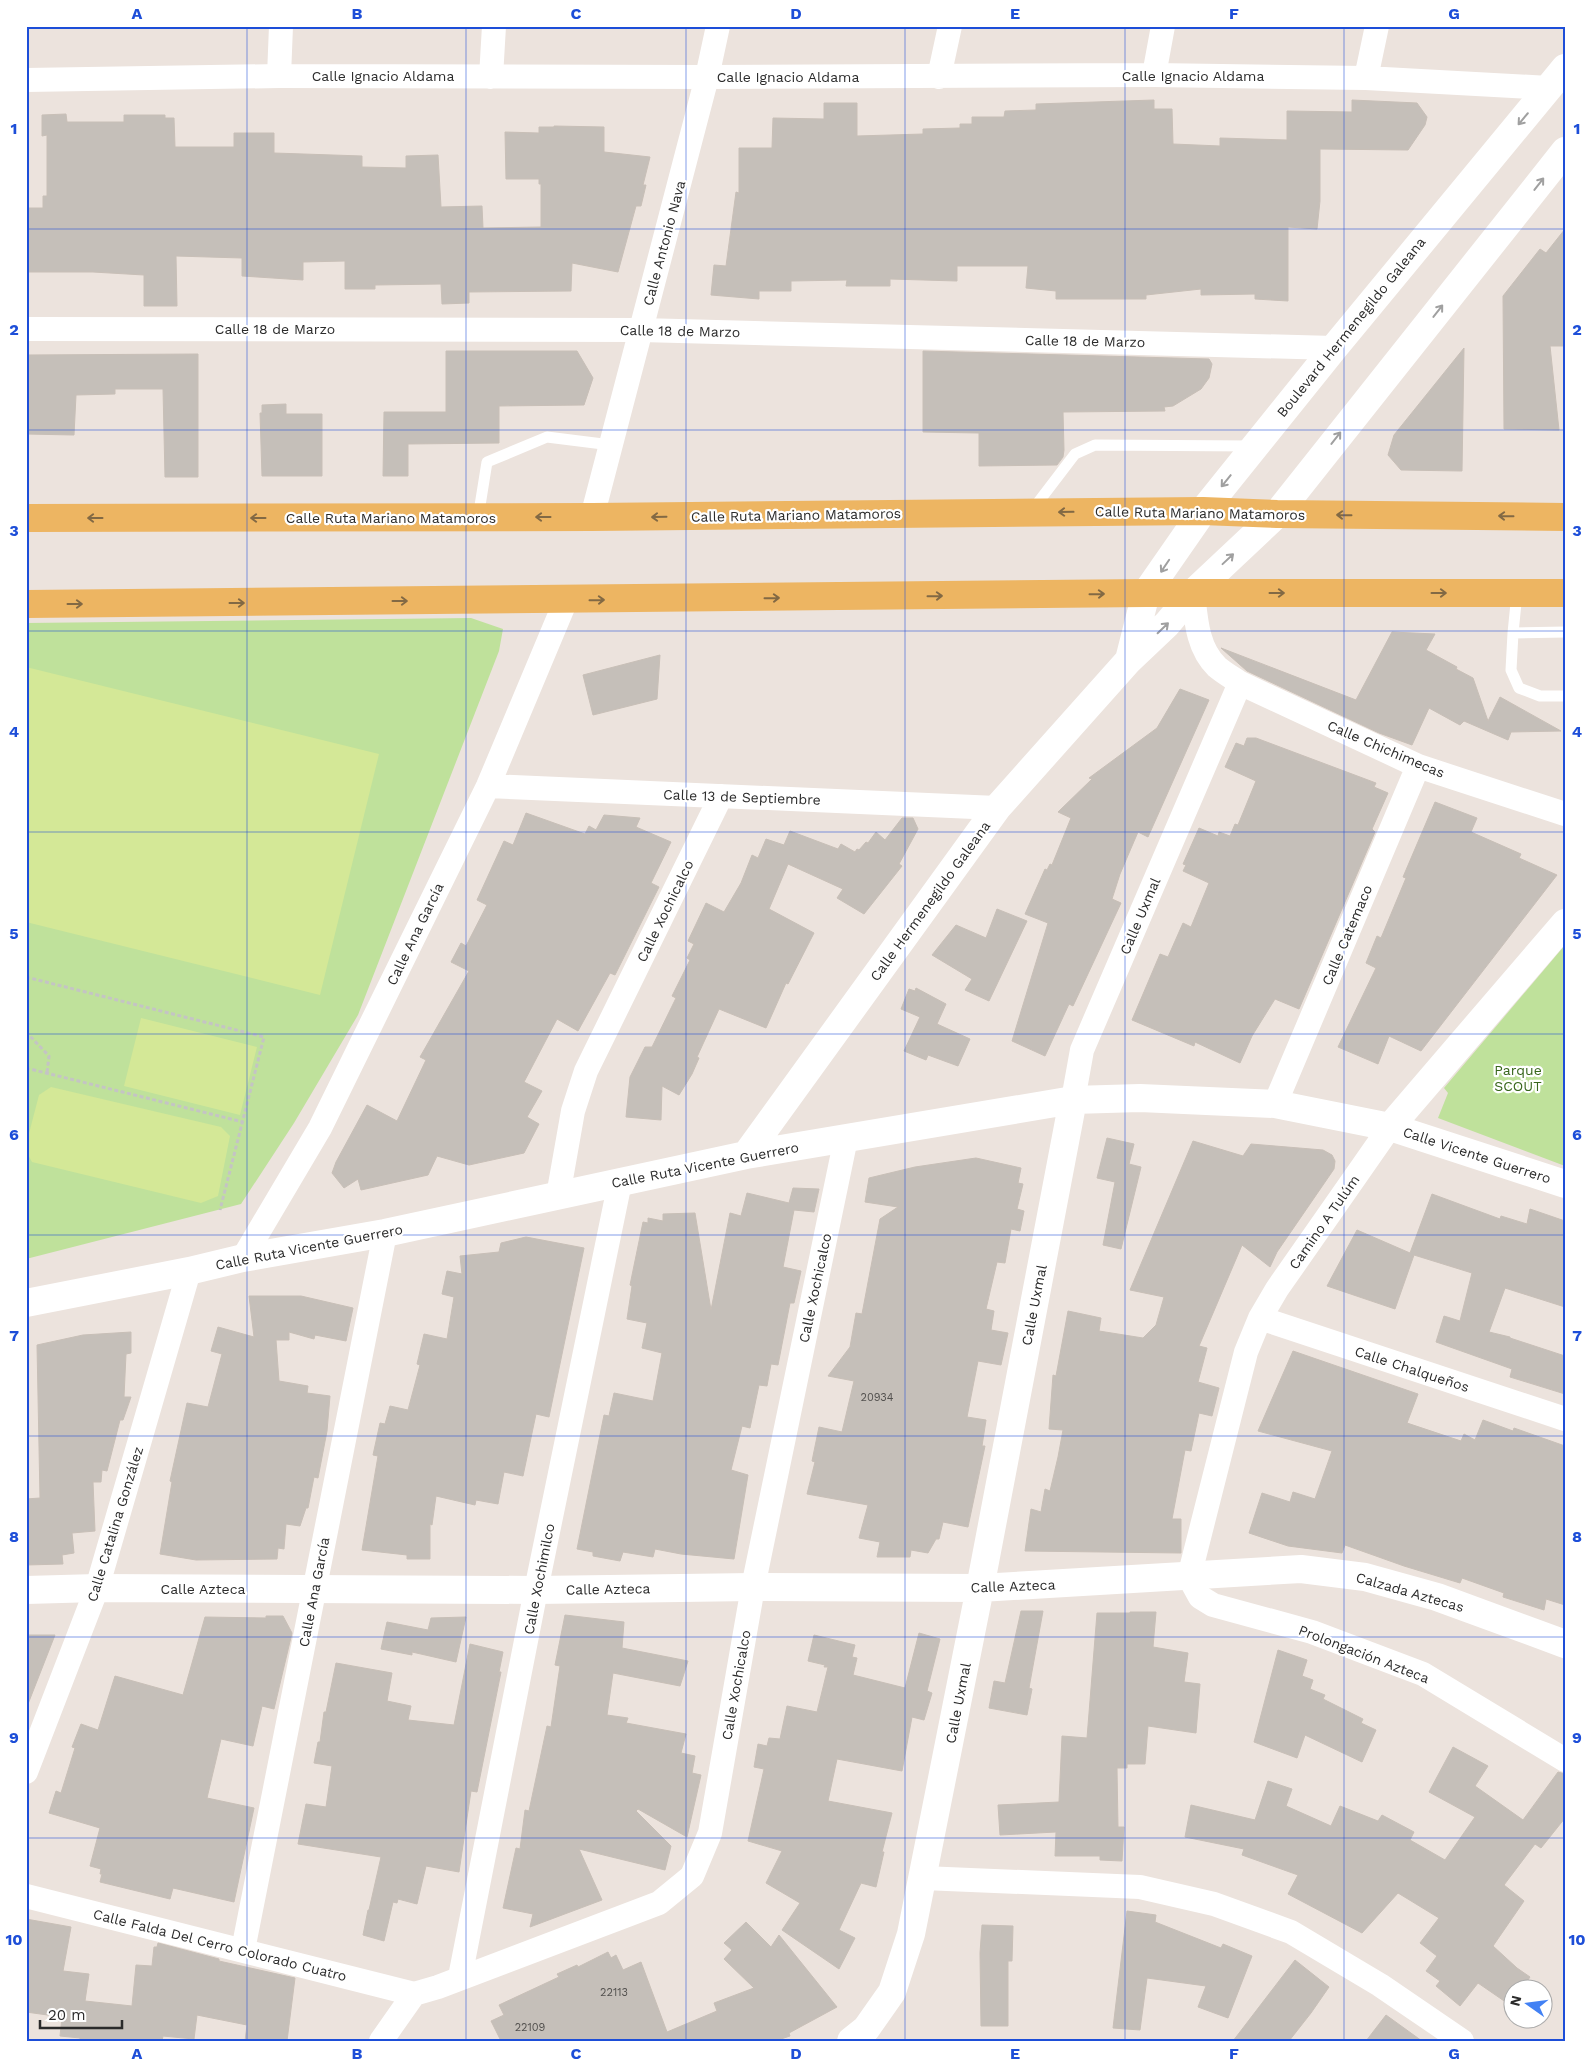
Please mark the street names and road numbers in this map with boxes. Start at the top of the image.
street label: Calle Ignacio Aldama [312,68,454,84]
street label: Calle Ignacio Aldama [1122,68,1264,84]
street label: Calle Ignacio Aldama [717,69,859,85]
street label: Calle Antonio Nava [640,179,688,307]
street label: Boulevard Hermenegildo Galeana [1273,234,1429,420]
street label: Calle 18 de Marzo [215,321,335,337]
street label: Calle 18 de Marzo [620,322,740,340]
street label: Calle 18 de Marzo [1025,332,1145,350]
street label: Calle Ruta Mariano Matamoros [1095,503,1305,523]
street label: Calle Ruta Mariano Matamoros [691,505,901,525]
street label: Calle Ruta Mariano Matamoros [286,510,496,526]
street label: Calle Chichimecas [1325,717,1447,781]
street label: Calle 13 de Septiembre [663,786,821,808]
street label: Calle Hermenegildo Galeana [867,818,993,984]
street label: Calle Xochicalco [633,857,697,965]
street label: Calle Uxmal [1117,875,1164,957]
street label: Calle Ana García [383,880,447,988]
street label: Calle Catemaco [1319,882,1375,988]
street label: Calle Vicente Guerrero [1401,1124,1553,1186]
street label: Calle Ruta Vicente Guerrero [610,1139,800,1191]
street label: Camino A Tulúm [1285,1172,1363,1272]
street label: Calle Ruta Vicente Guerrero [214,1221,404,1273]
street label: Calle Xochicalco [796,1232,834,1344]
street label: Calle Uxmal [1018,1263,1050,1347]
street label: Calle Chalqueños [1353,1343,1471,1395]
street label: Calle Catalina González [84,1444,146,1604]
street label: Calle Xochimilco [520,1522,558,1636]
street label: Calle Ana García [295,1536,333,1648]
street label: Calzada Aztecas [1354,1569,1466,1615]
street label: Calle Azteca [970,1577,1056,1595]
street label: Calle Azteca [565,1580,651,1598]
street label: Calle Azteca [161,1581,245,1597]
street label: Prolongación Azteca [1297,1622,1432,1686]
street label: Calle Xochicalco [718,1629,754,1741]
street label: Calle Uxmal [942,1661,974,1745]
street label: Calle Falda Del Cerro Colorado Cuatro [92,1906,348,1984]

